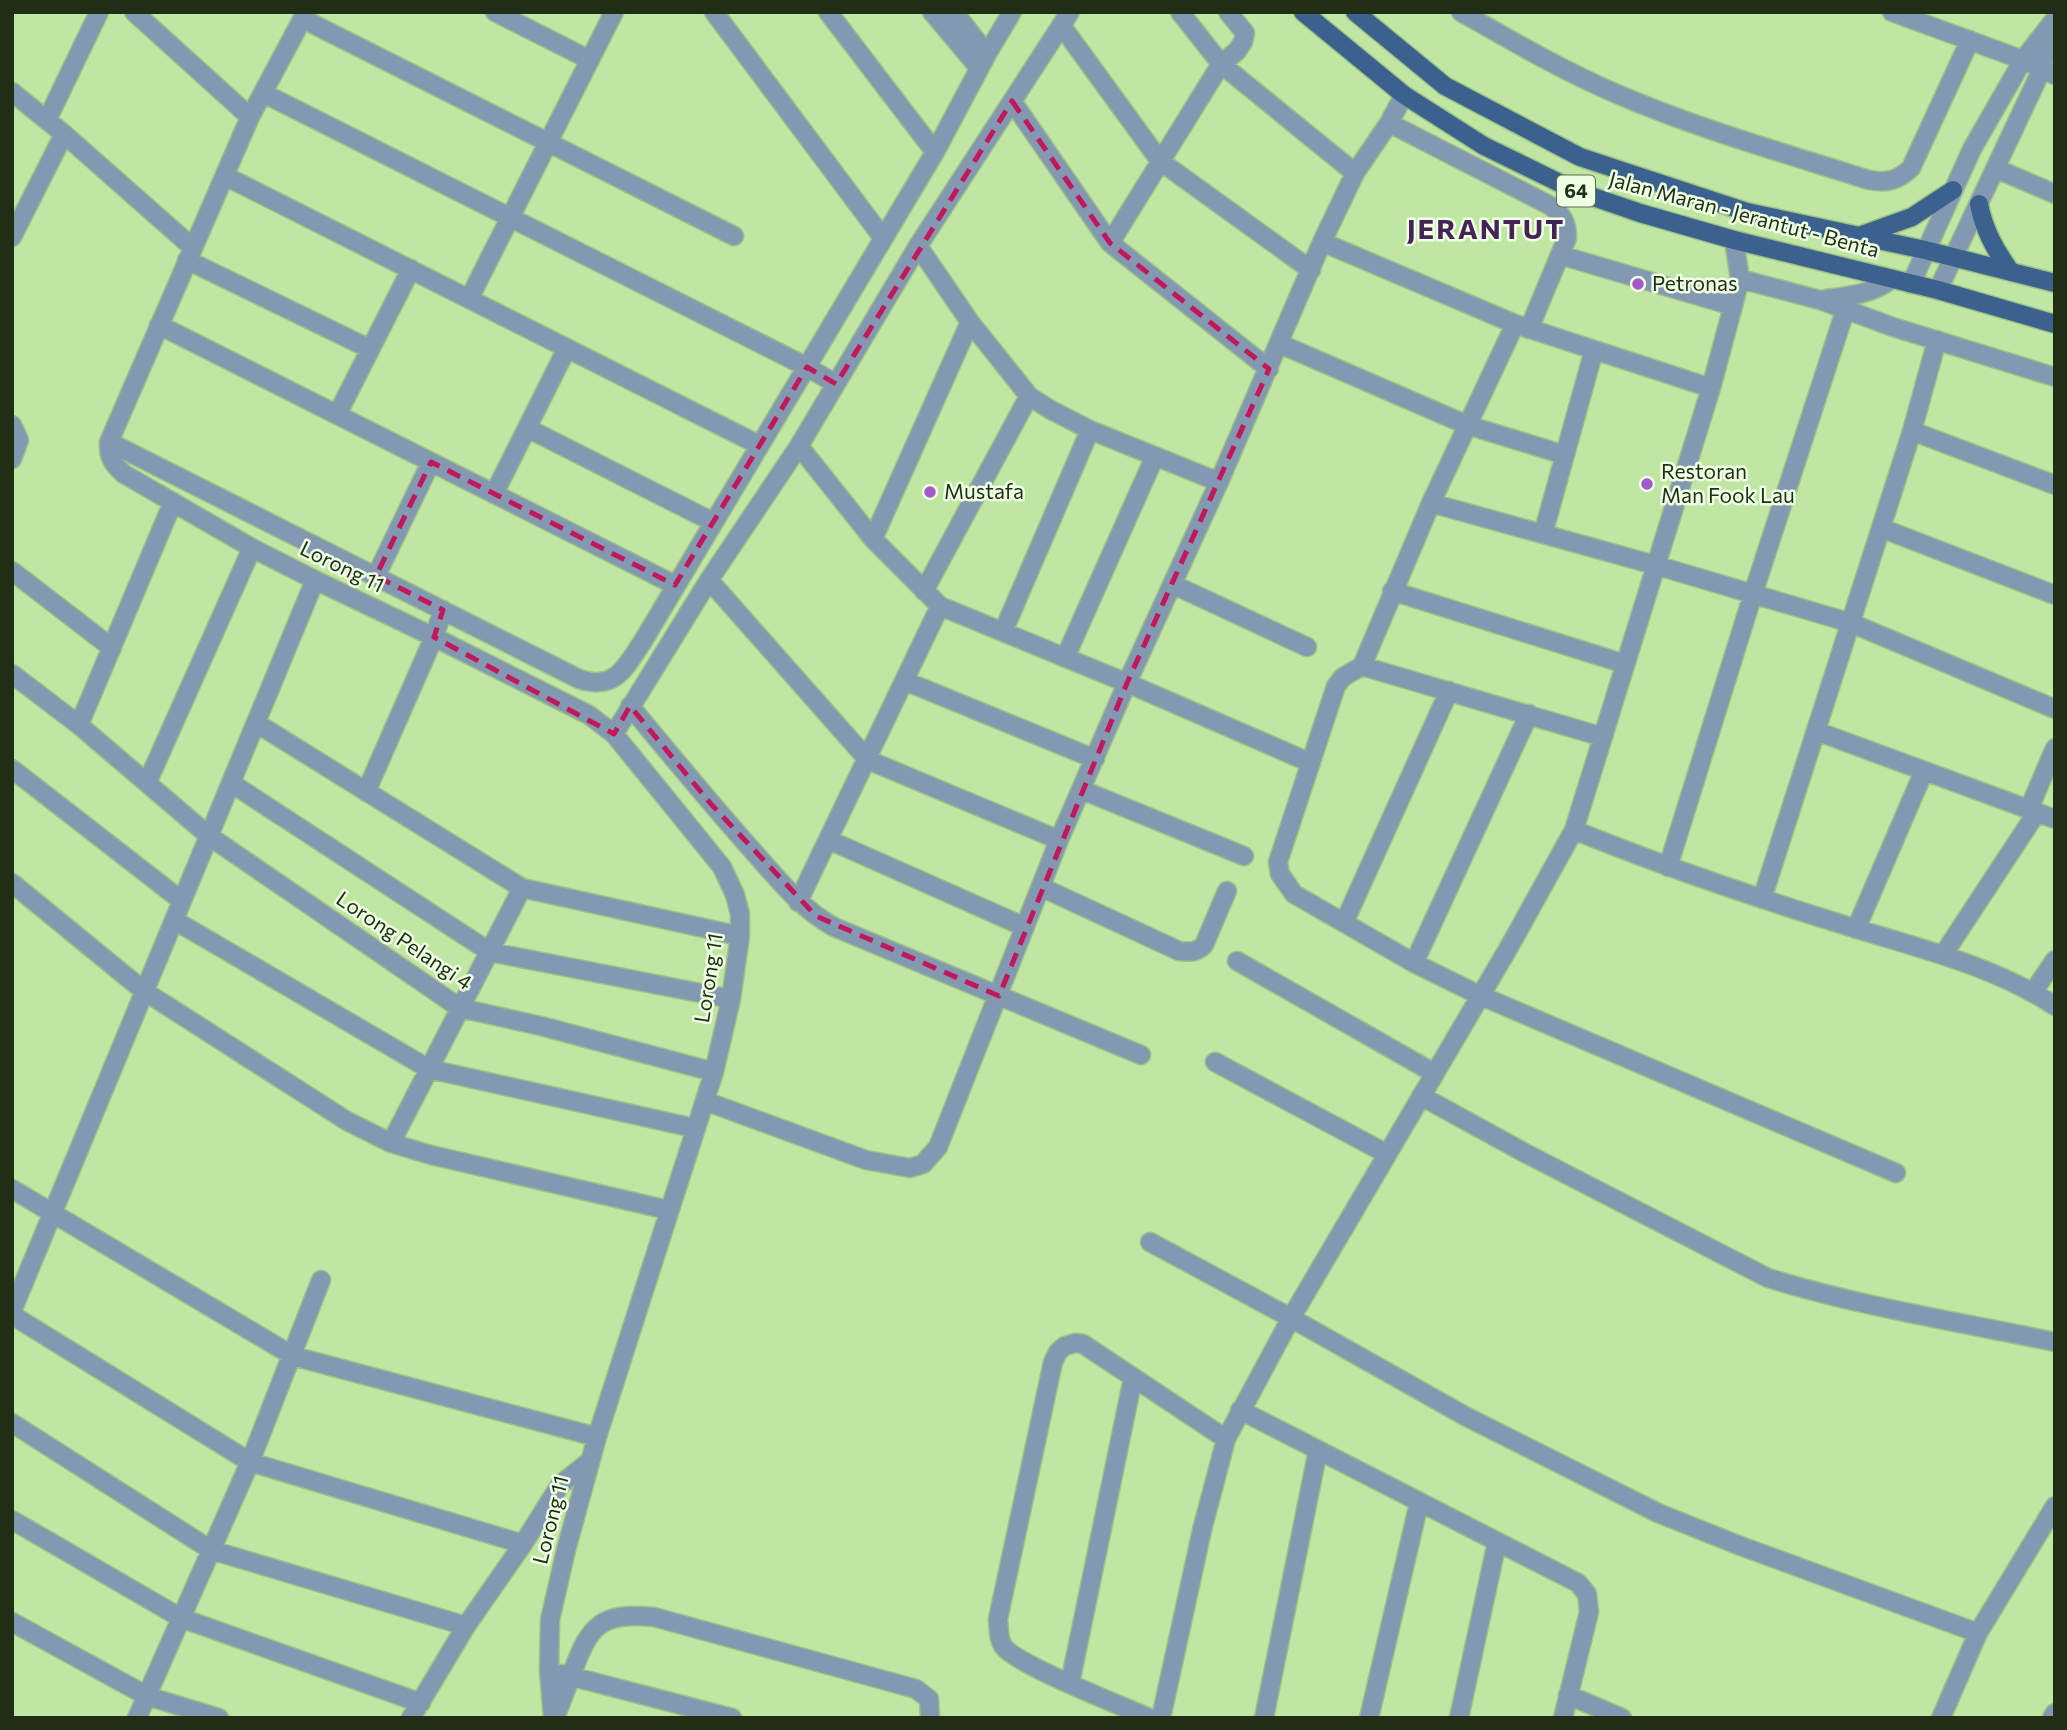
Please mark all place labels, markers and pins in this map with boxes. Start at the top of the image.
place label: Petronas [1652,270,1738,295]
marker: Petronas [1630,276,1646,292]
place label: Restoran Man Fook Lau [1661,458,1795,507]
marker: Restoran Man Fook Lau [1639,476,1655,492]
place label: Mustafa [944,478,1024,503]
marker: Mustafa [922,484,938,500]

